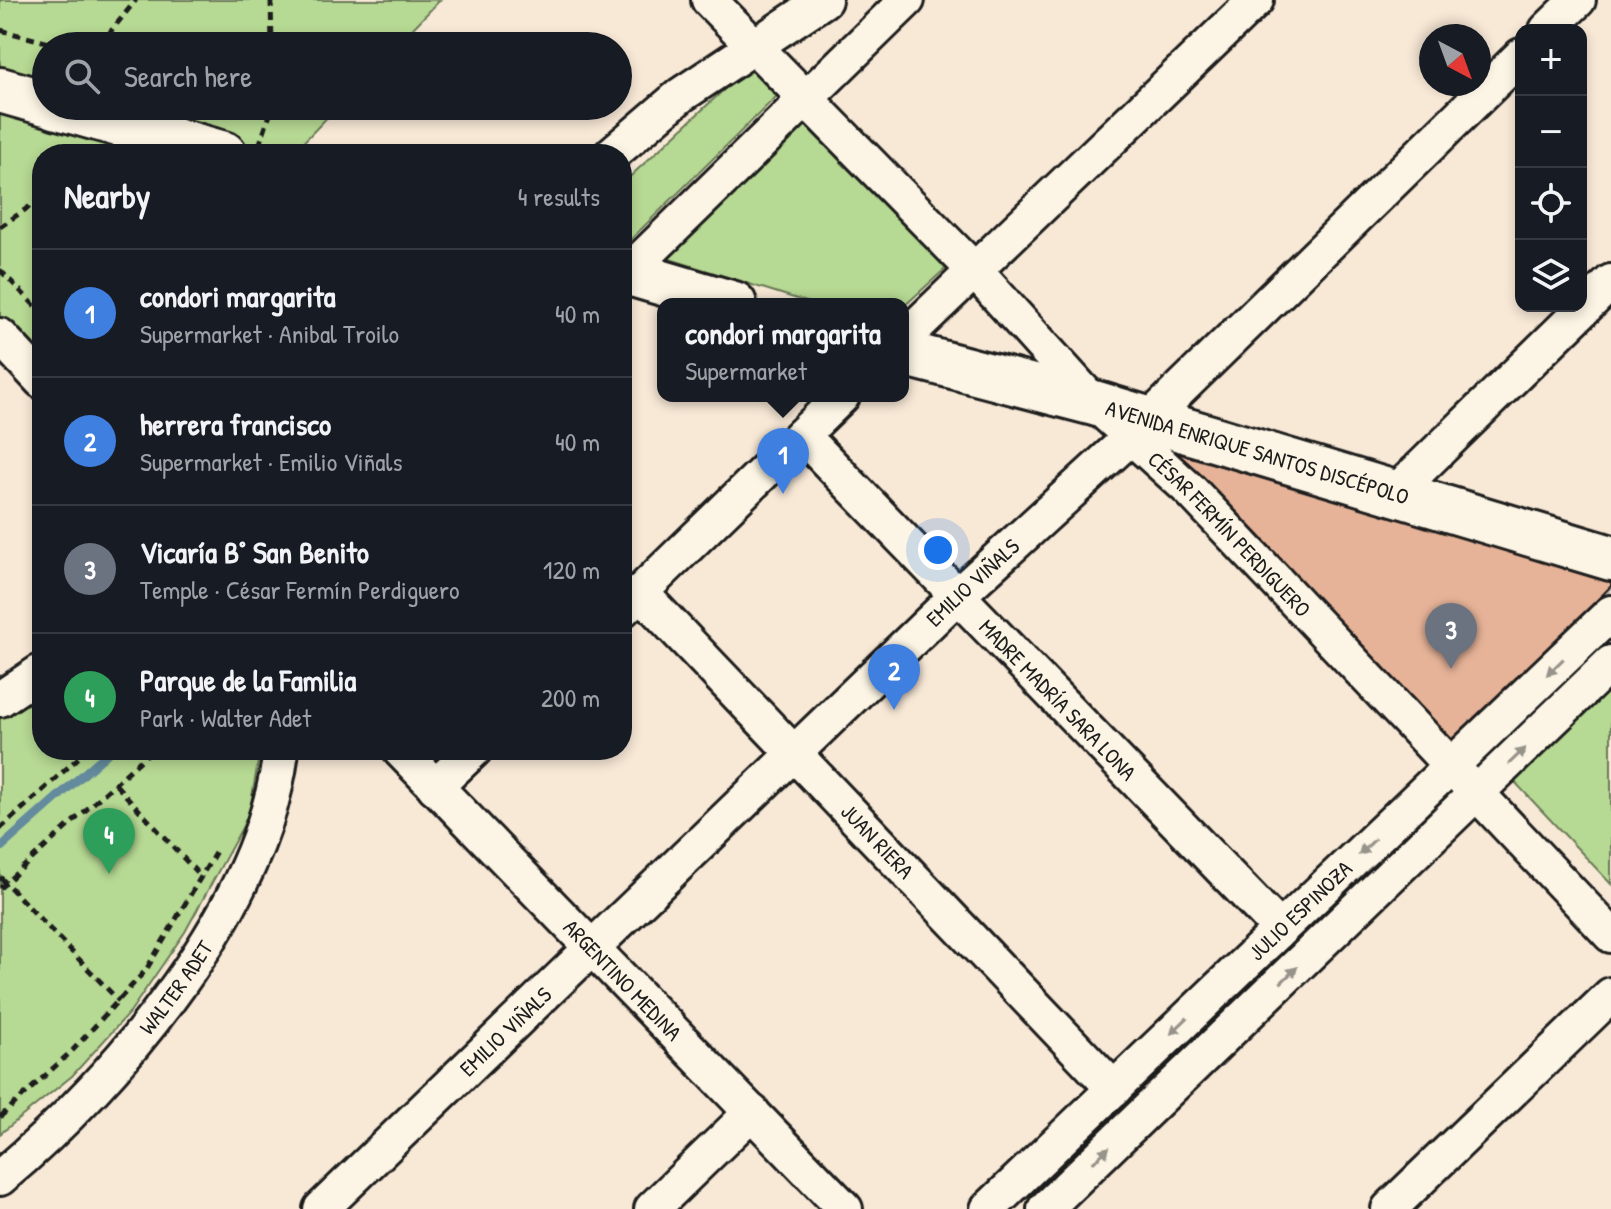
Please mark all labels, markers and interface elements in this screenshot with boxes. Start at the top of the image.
north arrow [1419,24,1491,96]
map controls [1515,24,1587,312]
button: + [1515,24,1587,96]
search box [32,32,632,120]
icon: search [60,54,104,98]
text: Search here [124,56,252,96]
button: − [1515,96,1587,168]
button: locate [1515,168,1587,240]
text: Nearby [64,173,150,219]
text: 4 results [518,179,600,214]
button: layers [1515,240,1587,312]
text: condori margarita [140,276,335,316]
text: 1 [85,296,95,331]
text: 40 m [555,296,600,331]
popup [657,298,909,402]
text: condori margarita [685,313,881,353]
text: Supermarket · Anibal Troilo [140,316,399,351]
text: Supermarket [685,353,807,388]
street label: AVENIDA ENRIQUE SANTOS DISCÉPOLO [1102,392,1413,512]
text: herrera francisco [140,404,331,444]
text: 2 [84,424,96,459]
text: 40 m [555,424,600,459]
pin: 1 [757,428,809,494]
text: Supermarket · Emilio Viñals [140,444,402,479]
street label: CÉSAR FERMÍN PERDIGUERO [1142,444,1318,624]
your location [918,530,958,570]
text: Vicaría B° San Benito [140,532,369,572]
street label: EMILIO VIÑALS [919,532,1026,633]
text: 3 [84,552,96,587]
text: 120 m [543,552,600,587]
text: Temple · César Fermín Perdiguero [140,572,460,607]
pin: 3 [1425,603,1477,669]
street label: MADRE MADRÍA SARA LONA [973,612,1143,787]
pin: 2 [868,644,920,710]
one-way arrow [1546,657,1565,675]
text: Parque de la Familia [140,660,356,700]
text: 4 [85,680,95,715]
text: 200 m [541,680,600,715]
text: Park · Walter Adet [140,700,311,735]
one-way arrow [1507,747,1526,766]
street label: JUAN RIERA [834,797,921,885]
pin: 4 [83,808,135,874]
one-way arrow [1358,837,1377,855]
street label: JULIO ESPINOZA [1242,854,1359,967]
street label: ARGENTINO MEDINA [557,913,689,1047]
street label: WALTER ADET [132,934,220,1041]
one-way arrow [1279,966,1298,985]
street label: EMILIO VIÑALS [453,980,558,1083]
one-way arrow [1170,1017,1189,1035]
one-way arrow [1091,1146,1110,1165]

